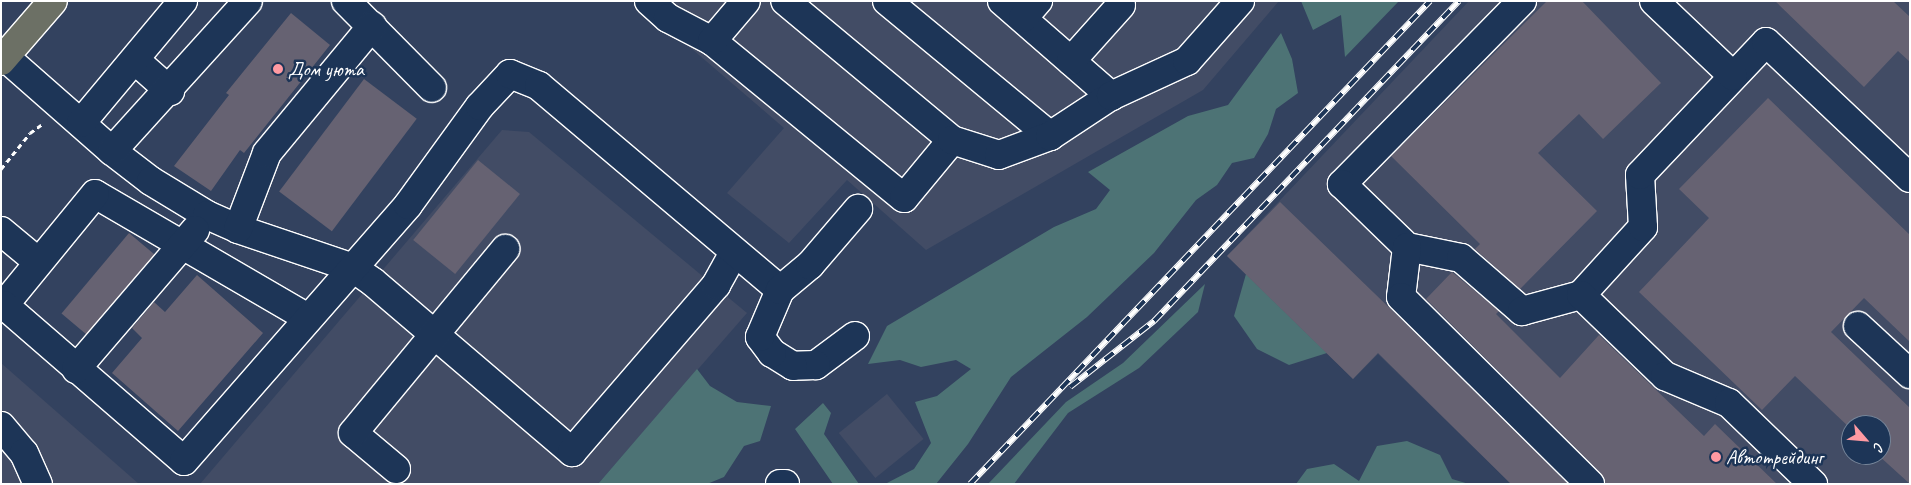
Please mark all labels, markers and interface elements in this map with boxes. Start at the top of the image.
place label: Дом уюта [288,57,360,81]
marker: Дом уюта [272,63,284,75]
north arrow [1841,415,1891,465]
text: С [1870,440,1888,454]
place label: Автотрейдинг [1726,445,1822,469]
marker: Автотрейдинг [1710,451,1722,463]

